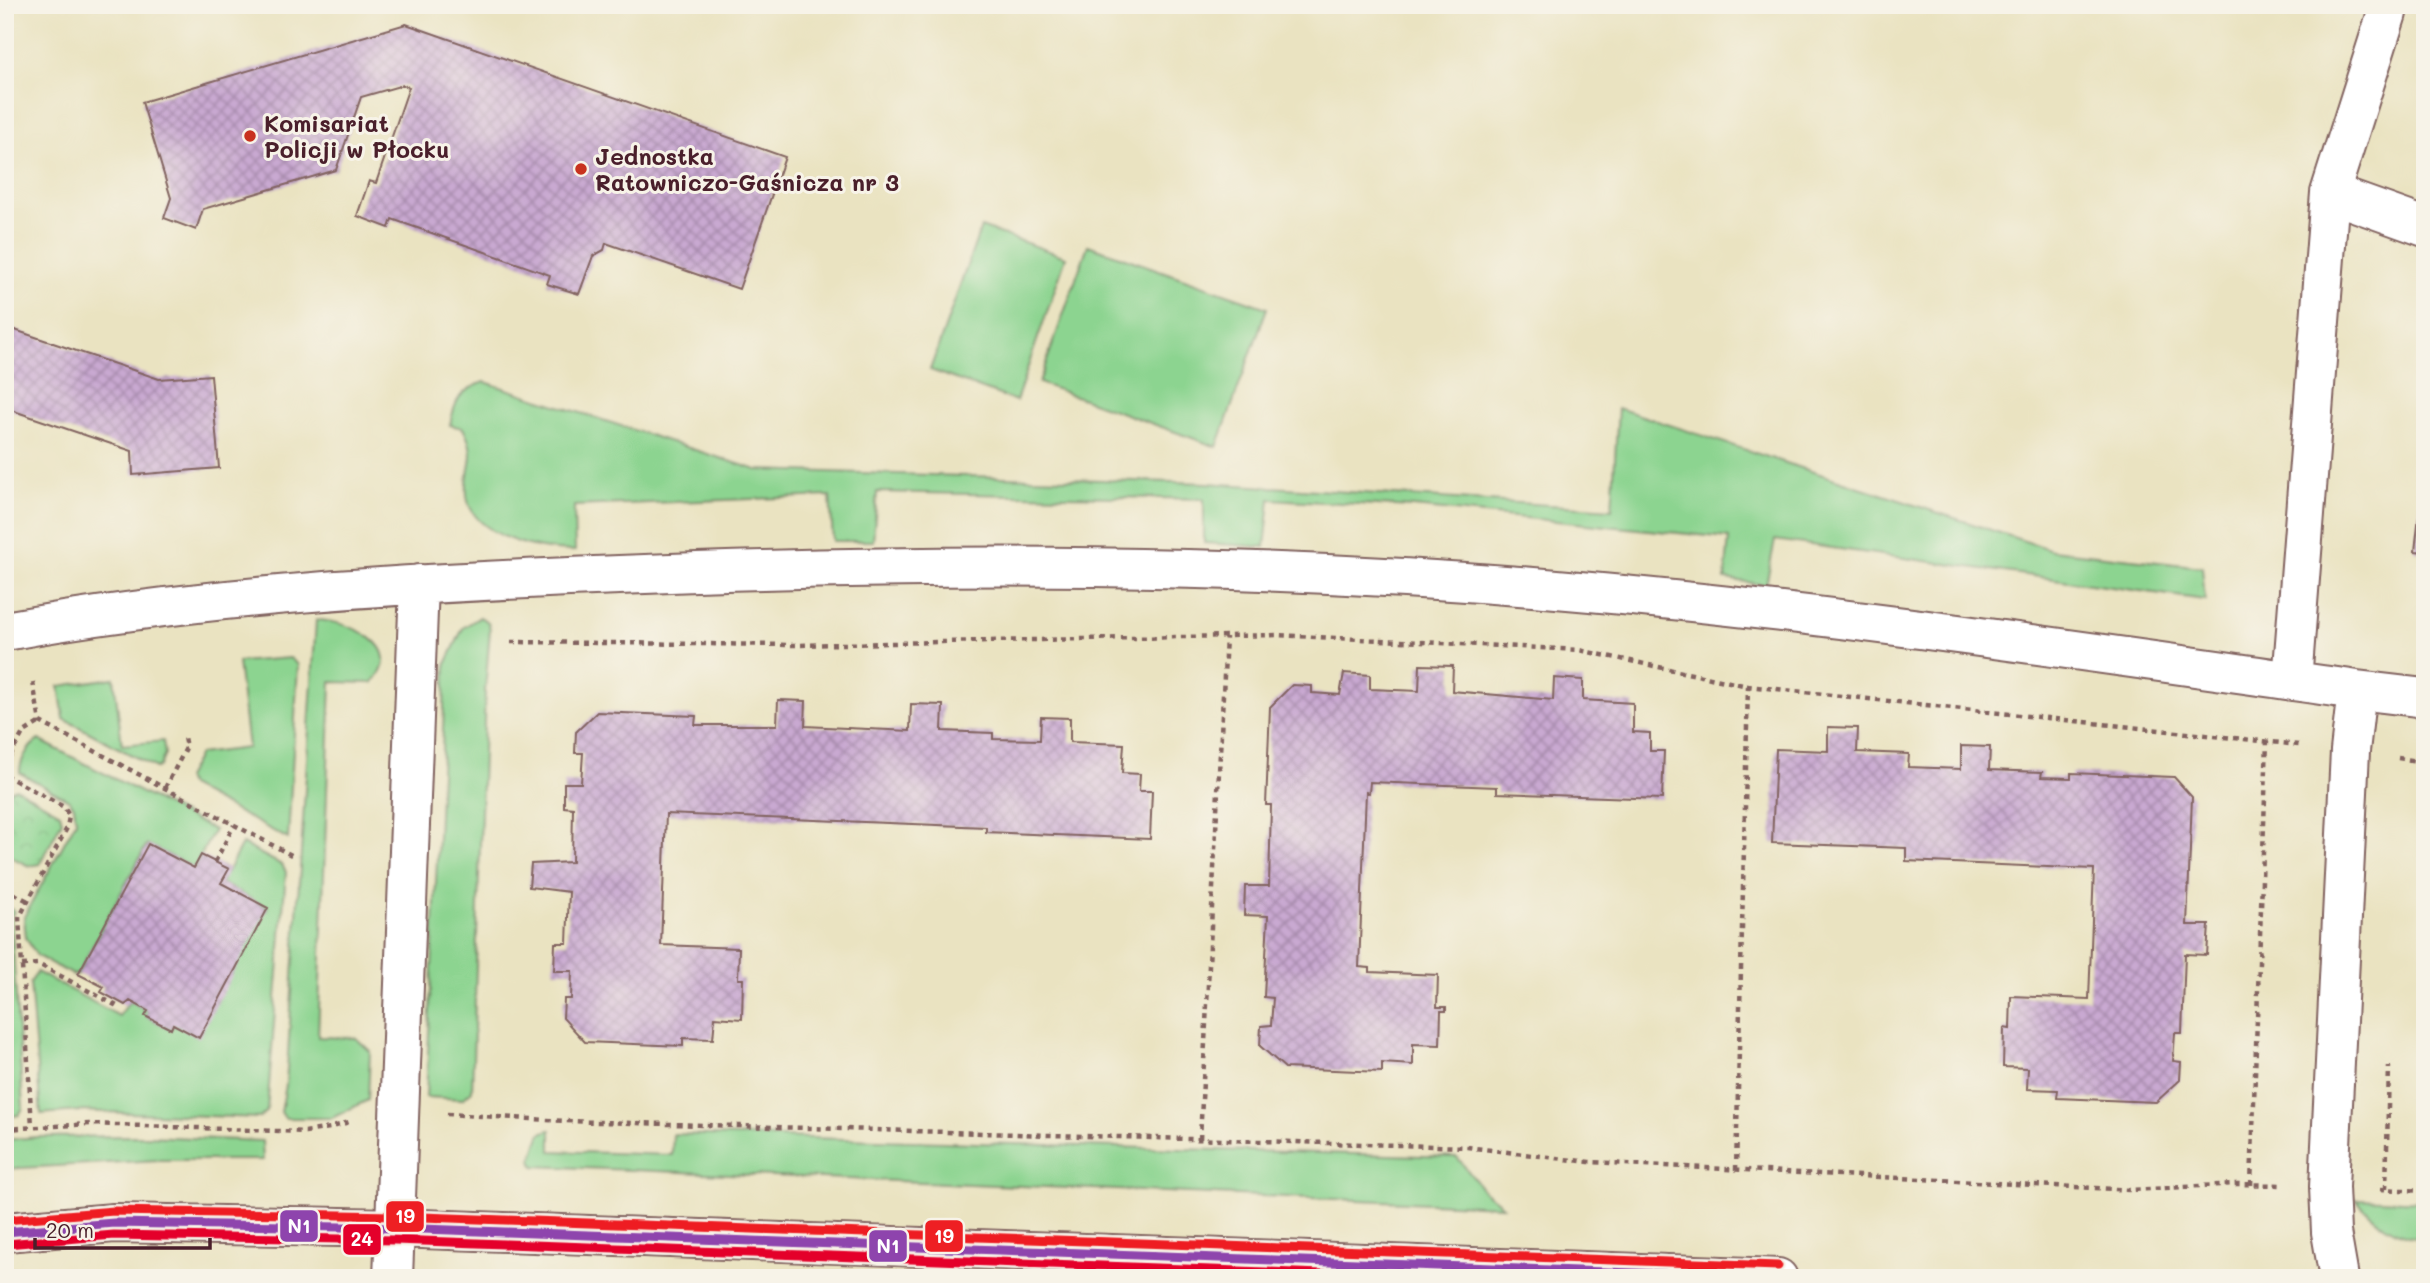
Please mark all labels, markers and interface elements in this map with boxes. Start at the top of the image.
place label: Komisariat Policji w Płocku [264,108,449,164]
marker: Komisariat Policji w Płocku [242,128,258,144]
place label: Jednostka Ratowniczo-Gaśnicza nr 3 [595,141,899,197]
marker: Jednostka Ratowniczo-Gaśnicza nr 3 [573,161,589,177]
line badge: 19 [385,1200,425,1233]
text: 19 [395,1203,415,1228]
scale bar [35,1206,210,1250]
line badge: N1 [279,1209,319,1243]
text: N1 [288,1213,310,1238]
text: 20 m [46,1216,94,1243]
line badge: 19 [924,1219,964,1253]
line badge: 24 [342,1223,382,1256]
text: 19 [934,1223,954,1248]
text: 24 [351,1226,373,1251]
line badge: N1 [868,1229,908,1263]
text: N1 [877,1233,899,1258]

